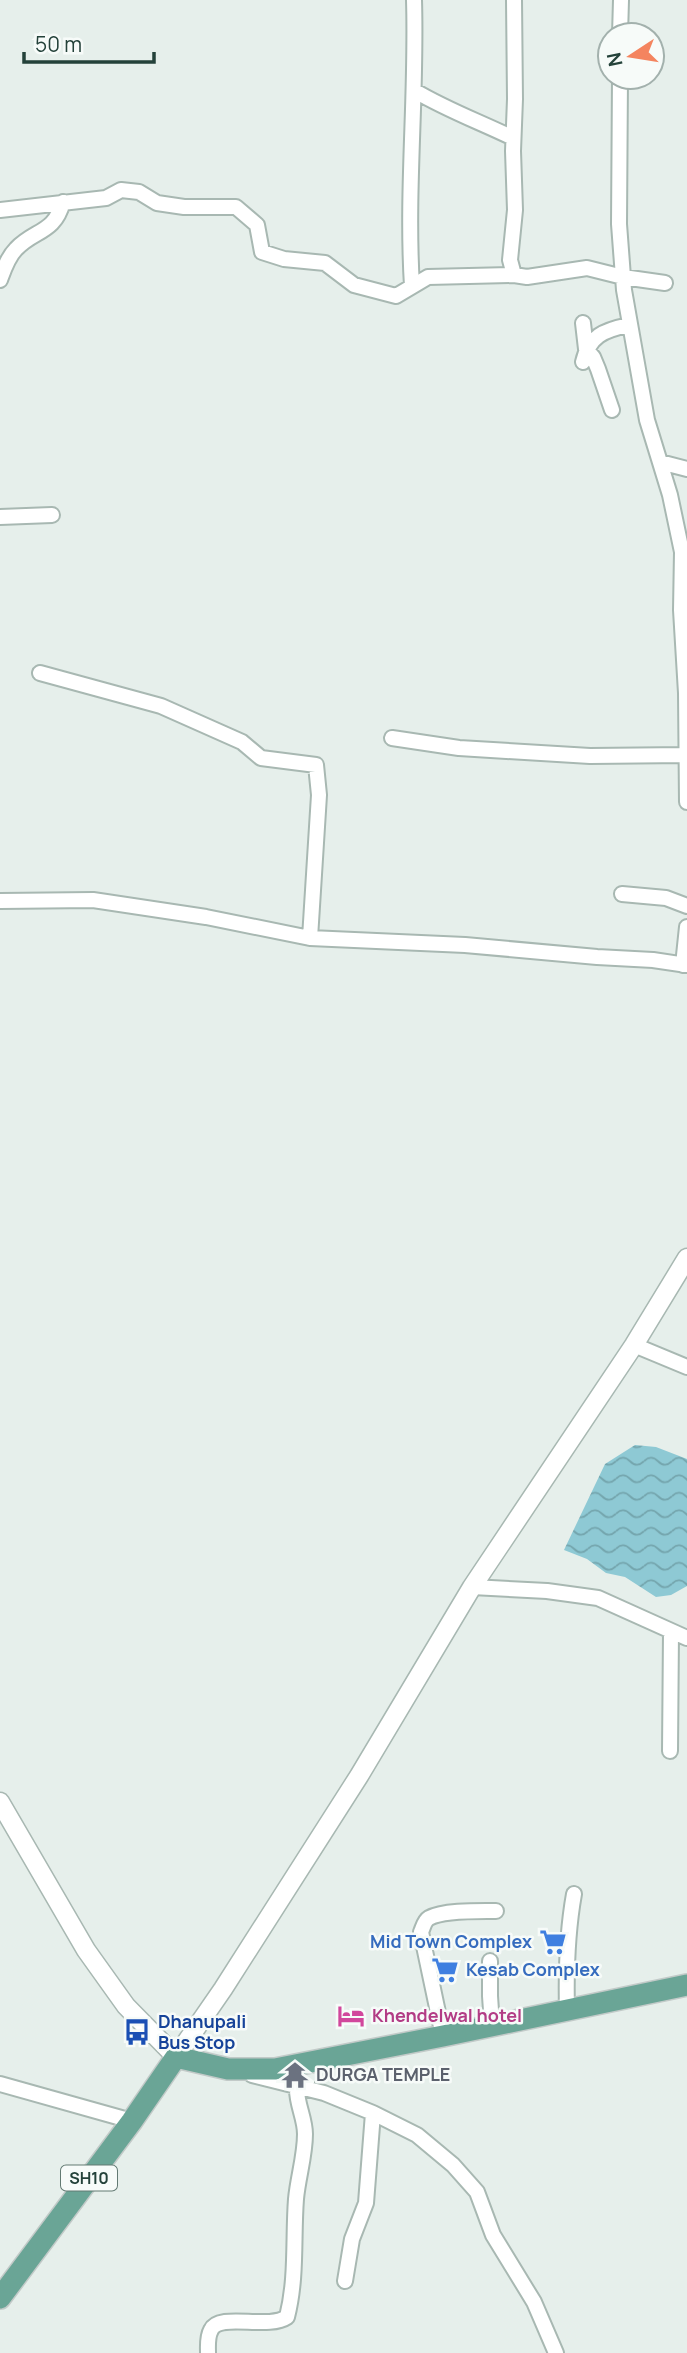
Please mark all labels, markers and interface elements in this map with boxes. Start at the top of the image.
scale bar [24,21,154,65]
north arrow [596,21,666,91]
text: 50 m [35,30,82,58]
text: N [600,50,629,69]
supermarket icon: Mid Town Complex [538,1927,568,1957]
place label: Mid Town Complex [370,1929,532,1953]
supermarket icon: Kesab Complex [430,1955,460,1985]
place label: Kesab Complex [466,1957,600,1981]
hotel icon: Khendelwal hotel [336,2001,366,2031]
place label: Khendelwal hotel [372,2003,522,2027]
place label: Dhanupali Bus Stop [158,2009,246,2054]
bus stop icon: Dhanupali Bus Stop [122,2017,152,2047]
temple icon: DURGA TEMPLE [280,2060,310,2090]
place label: DURGA TEMPLE [316,2062,450,2086]
road number: SH10 [61,2166,117,2190]

